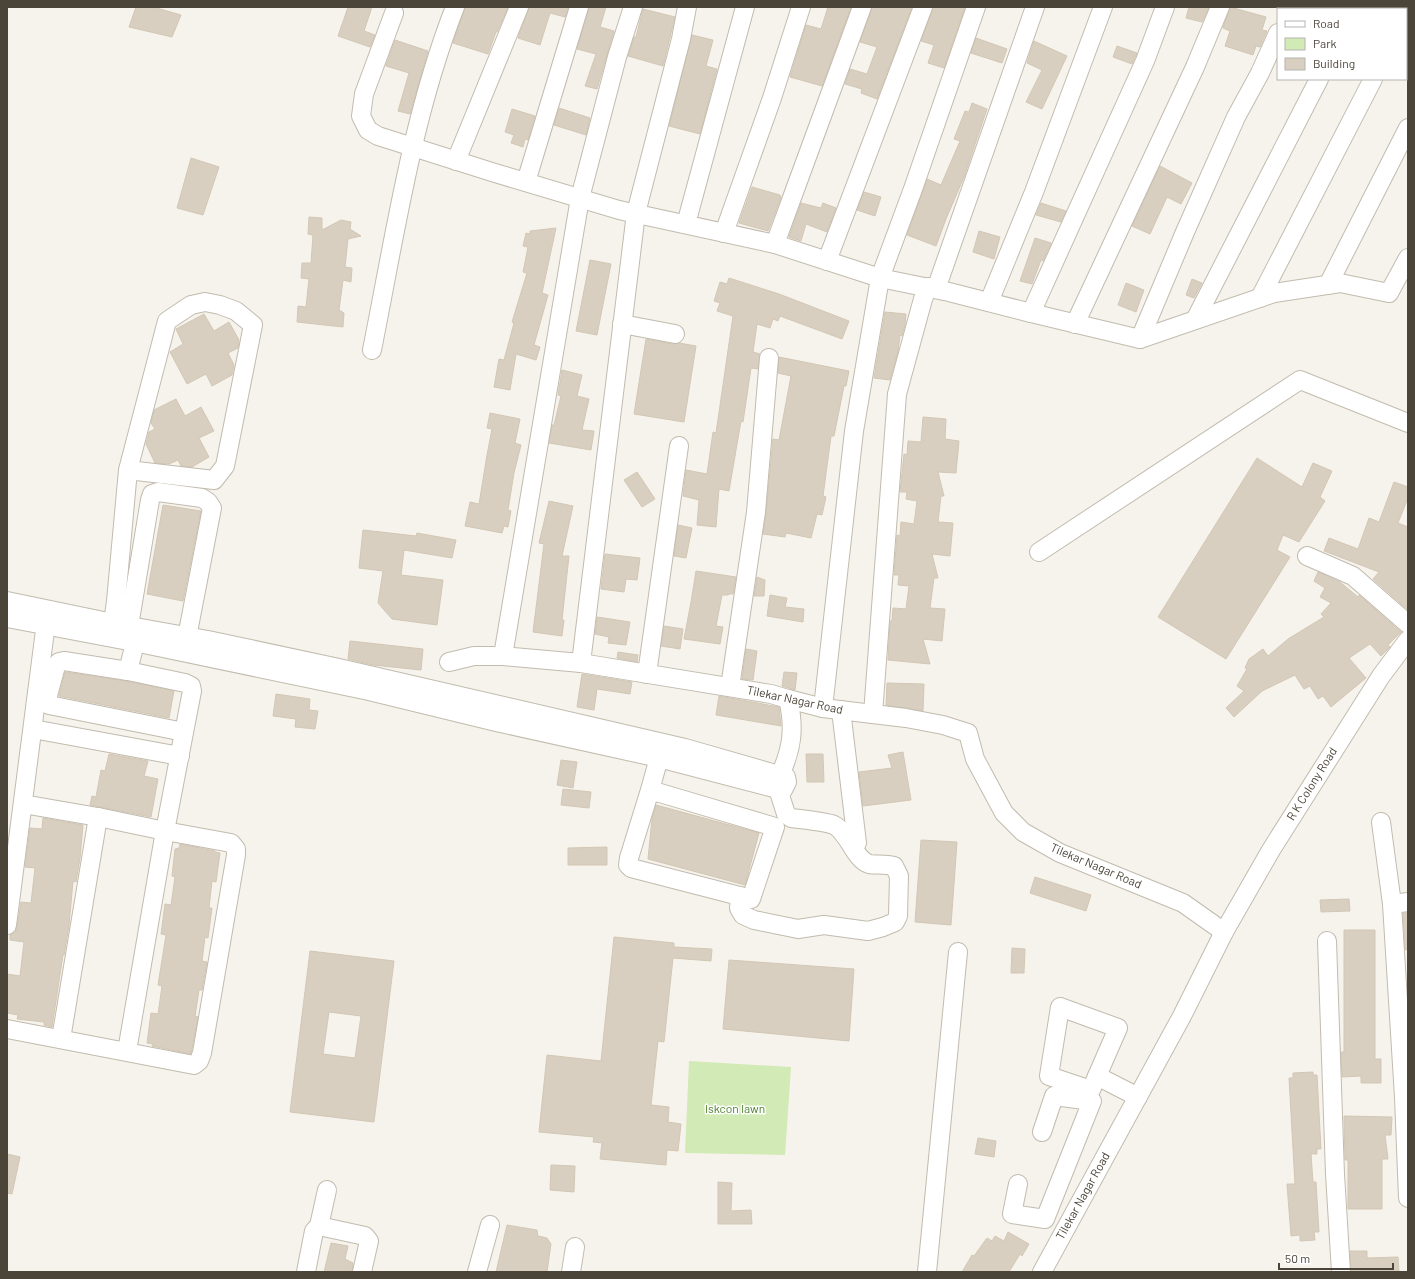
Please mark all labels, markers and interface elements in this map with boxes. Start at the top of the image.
legend [1277,8,1407,80]
text: Road [1313,16,1340,30]
text: Park [1313,36,1337,50]
text: Building [1313,56,1355,70]
street label: Tilekar Nagar Road [746,682,844,716]
street label: R K Colony Road [1283,744,1339,823]
street label: Tilekar Nagar Road [1049,840,1144,891]
park label: Iskcon lawn [705,1101,765,1115]
street label: Tilekar Nagar Road [1052,1149,1112,1242]
scale bar [1279,1245,1393,1271]
text: 50 m [1285,1251,1310,1265]

